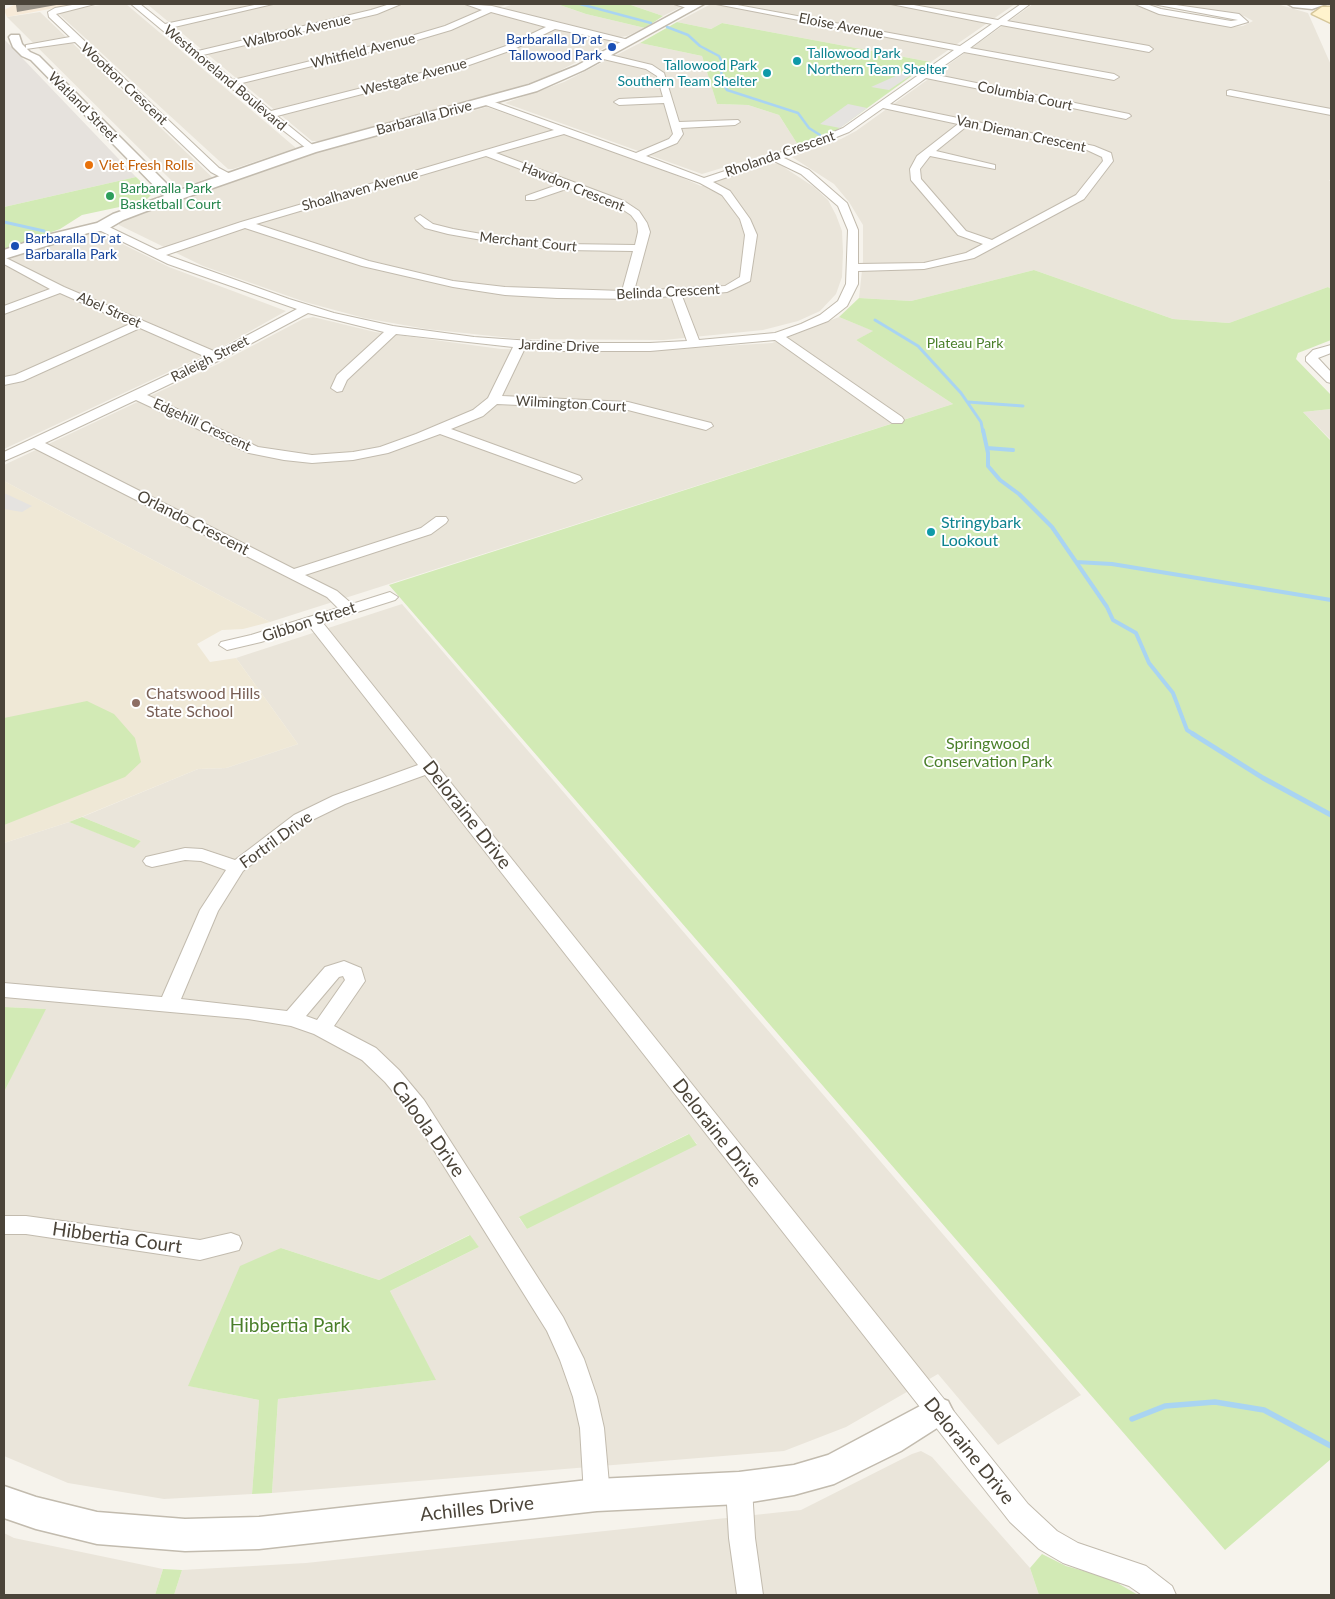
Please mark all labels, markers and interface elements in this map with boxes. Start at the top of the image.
street label: Walbrook Avenue [242,10,352,52]
street label: Eloise Avenue [797,10,885,42]
street label: Westmoreland Boulevard [160,22,290,134]
street label: Whitfield Avenue [309,30,417,72]
place label: Barbaralla Dr at Tallowood Park [506,31,602,64]
street label: Wootton Crescent [77,39,171,129]
marker: Barbaralla Dr at Tallowood Park [606,41,618,53]
place label: Tallowood Park Northern Team Shelter [807,45,947,78]
street label: Westgate Avenue [359,55,469,99]
marker: Tallowood Park Northern Team Shelter [791,55,803,67]
place label: Tallowood Park Southern Team Shelter [618,57,757,90]
marker: Tallowood Park Southern Team Shelter [761,67,773,79]
street label: Watland Street [45,69,121,145]
street label: Columbia Court [976,78,1074,114]
street label: Barbaralla Drive [374,97,474,139]
street label: Van Dieman Crescent [955,112,1087,156]
street label: Rholanda Crescent [723,127,837,181]
place label: Viet Fresh Rolls [99,157,194,173]
marker: Viet Fresh Rolls [83,159,95,171]
street label: Hawdon Crescent [519,159,627,215]
street label: Shoalhaven Avenue [300,165,420,215]
place label: Barbaralla Park Basketball Court [120,180,221,212]
marker: Barbaralla Park Basketball Court [104,190,116,202]
street label: Merchant Court [478,229,578,255]
place label: Barbaralla Dr at Barbaralla Park [25,230,121,262]
marker: Barbaralla Dr at Barbaralla Park [9,240,21,252]
street label: Belinda Crescent [616,281,720,303]
street label: Abel Street [74,288,144,332]
street label: Raleigh Street [168,332,252,386]
park label: Plateau Park [927,335,1003,351]
street label: Jardine Drive [518,336,600,356]
street label: Wilmington Court [515,393,627,415]
street label: Edgehill Crescent [151,395,253,455]
street label: Orlando Crescent [134,486,252,560]
place label: Stringybark Lookout [941,513,1021,551]
marker: Stringybark Lookout [925,526,937,538]
street label: Gibbon Street [260,598,358,646]
place label: Chatswood Hills State School [146,684,260,722]
marker: Chatswood Hills State School [130,697,142,709]
park label: Springwood Conservation Park [924,734,1052,772]
street label: Deloraine Drive [418,756,516,874]
street label: Fortril Drive [236,807,316,873]
street label: Deloraine Drive [668,1074,766,1192]
street label: Caloola Drive [386,1076,470,1182]
street label: Hibbertia Court [51,1218,183,1258]
park label: Hibbertia Park [230,1315,350,1337]
street label: Deloraine Drive [919,1393,1019,1509]
street label: Achilles Drive [419,1492,535,1526]

